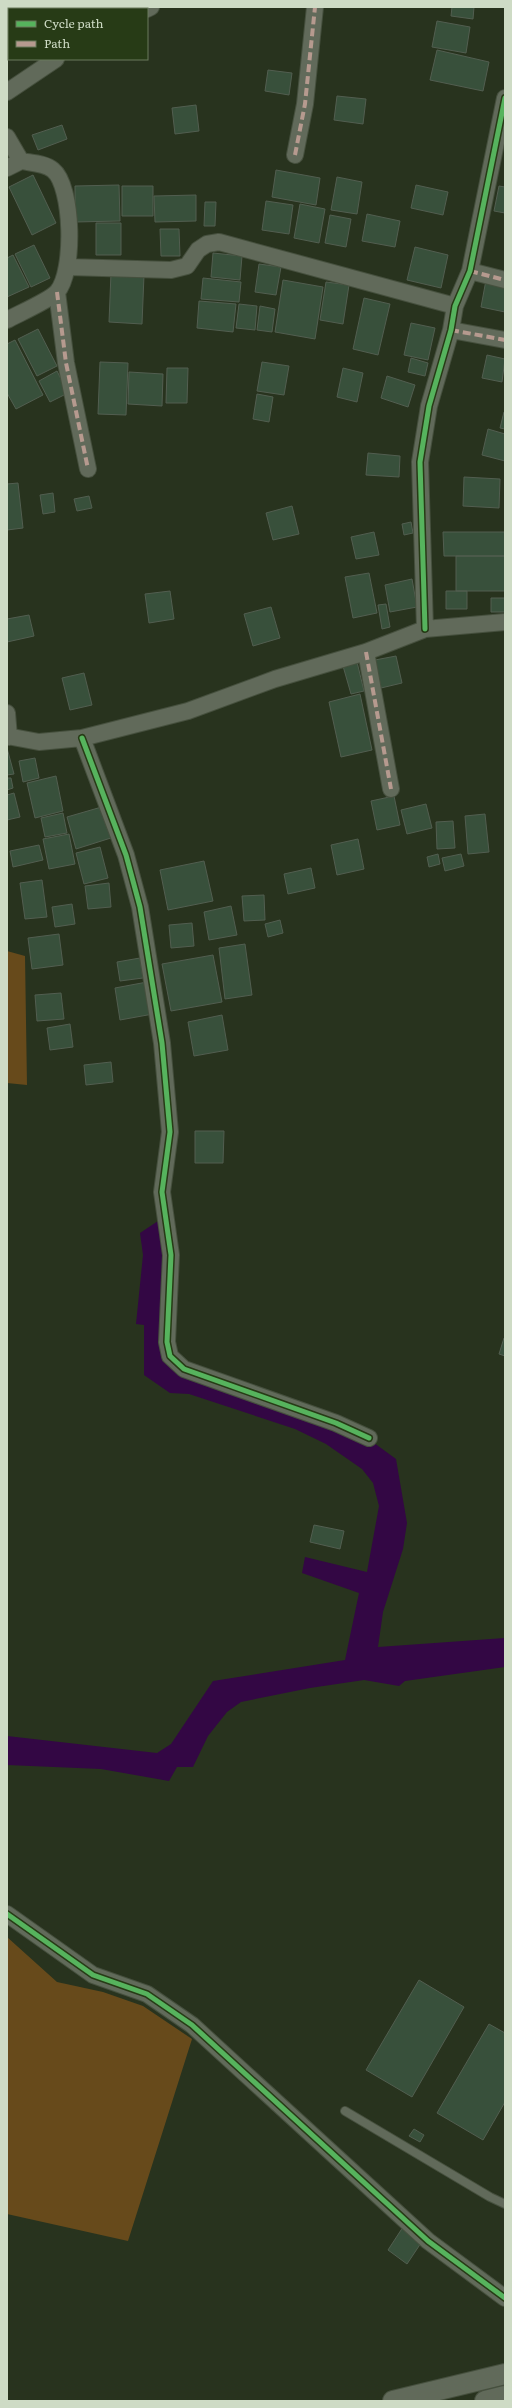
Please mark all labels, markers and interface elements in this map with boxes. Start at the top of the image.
legend [8,8,148,60]
text: Cycle path [44,14,104,32]
text: Path [44,34,70,52]

